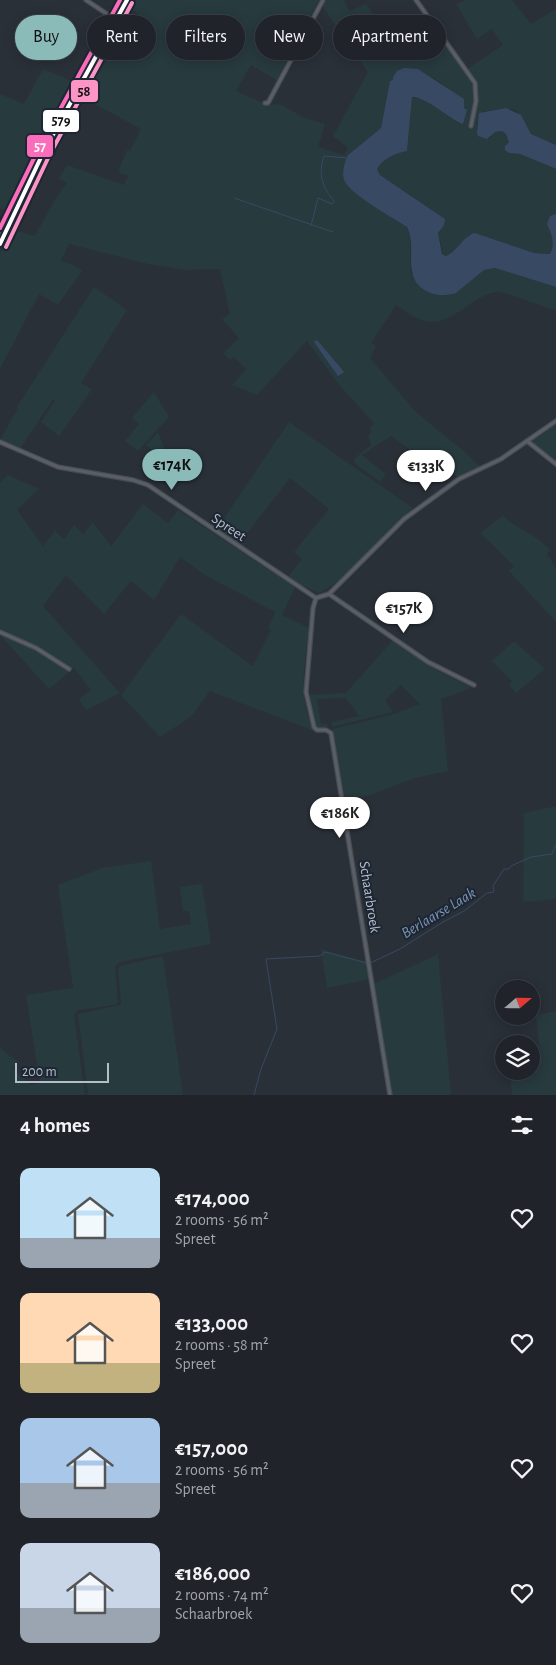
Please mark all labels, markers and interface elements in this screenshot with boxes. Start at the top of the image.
chip: Buy [15,15,77,60]
chip: Rent [87,15,156,60]
chip: Filters [166,15,245,60]
chip: New [255,15,323,60]
chip: Apartment [333,15,446,60]
line badge: 58 [70,79,99,103]
text: 58 [78,85,91,99]
line badge: 579 [42,109,80,133]
text: 579 [52,114,71,128]
line badge: 57 [26,134,54,158]
text: 57 [34,140,46,154]
pin: €174K [137,448,207,491]
pin: €133K [391,450,461,492]
text: €174K [153,457,191,473]
text: €133K [408,458,444,474]
street label: Spreet [209,511,249,544]
pin: €157K [369,592,439,634]
text: €157K [386,600,422,616]
pin: €186K [305,796,375,839]
text: €186K [321,805,359,821]
street label: Schaarbroek [356,860,383,934]
water label: Berlaarse Laak [399,884,478,941]
north arrow [495,980,540,1025]
map controls [495,980,540,1080]
button: layers [495,1035,540,1080]
scale bar [15,1060,109,1083]
text: 200 m [22,1065,57,1079]
icon: filters [508,1111,536,1139]
text: 4 homes [20,1115,90,1136]
icon: home [60,1188,120,1248]
text: €174,000 [175,1188,250,1209]
icon: heart [508,1204,536,1232]
text: 2 rooms · 56 m² [175,1212,269,1228]
text: Spreet [175,1231,216,1247]
icon: home [60,1313,120,1373]
text: €133,000 [175,1313,248,1334]
icon: heart [508,1329,536,1357]
text: 2 rooms · 58 m² [175,1337,269,1353]
text: Spreet [175,1356,216,1372]
icon: home [60,1438,120,1498]
text: €157,000 [175,1438,248,1459]
icon: heart [508,1454,536,1482]
text: 2 rooms · 56 m² [175,1462,269,1478]
text: Spreet [175,1481,216,1497]
icon: home [60,1563,120,1623]
text: €186,000 [175,1563,251,1584]
icon: heart [508,1579,536,1607]
text: 2 rooms · 74 m² [175,1587,269,1603]
text: Schaarbroek [175,1606,252,1622]

